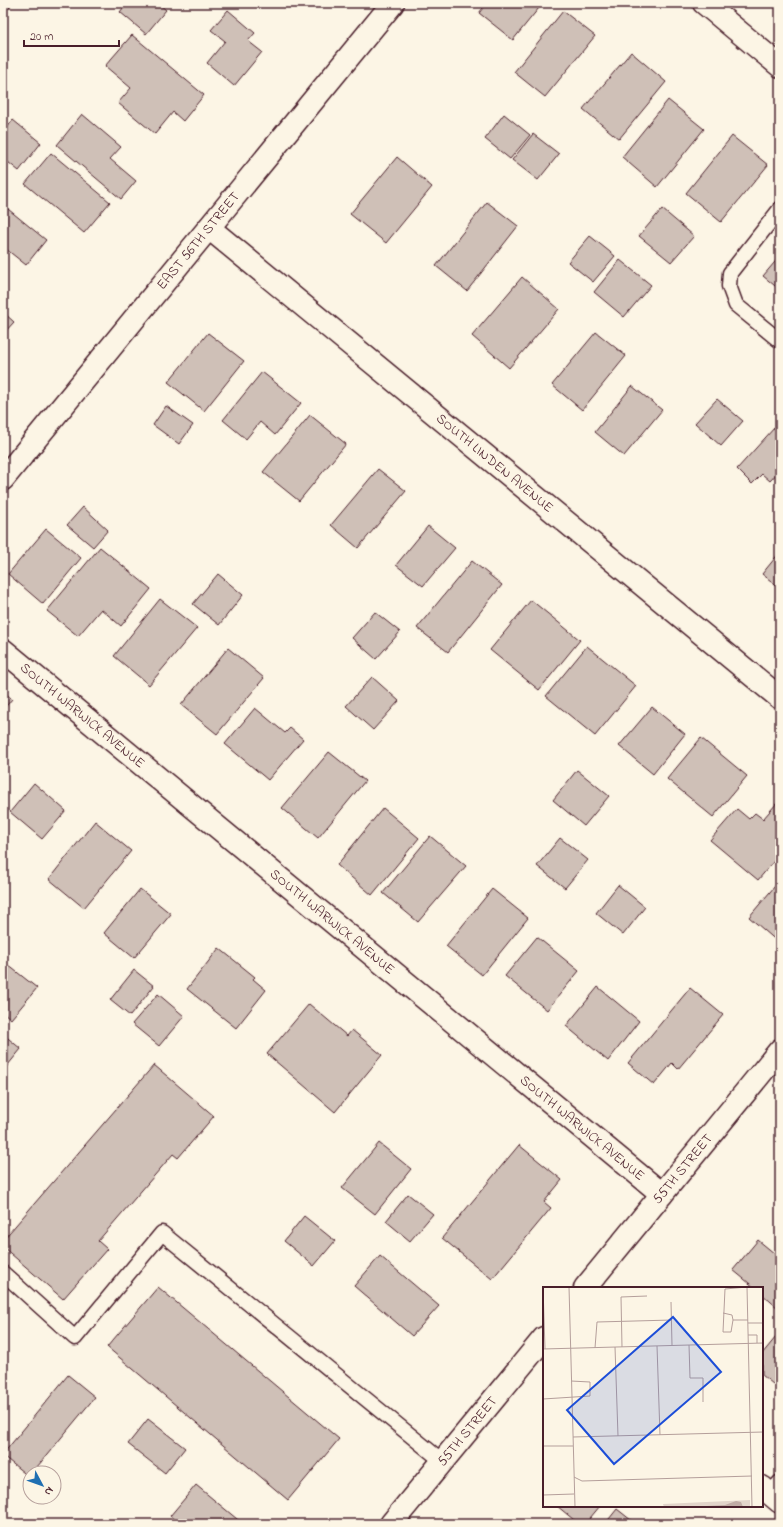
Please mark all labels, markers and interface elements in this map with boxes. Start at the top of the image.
scale bar [24,22,119,48]
text: 20 m [30,28,53,46]
street label: EAST 56TH STREET [152,187,245,294]
street label: SOUTH LINDEN AVENUE [431,408,558,518]
street label: SOUTH WARWICK AVENUE [15,658,150,774]
street label: SOUTH WARWICK AVENUE [265,864,399,980]
street label: SOUTH WARWICK AVENUE [515,1070,649,1186]
street label: 55TH STREET [647,1129,718,1209]
inset map [543,1287,763,1507]
street label: 55TH STREET [432,1392,502,1471]
north arrow [22,1465,62,1505]
text: N [40,1483,57,1499]

